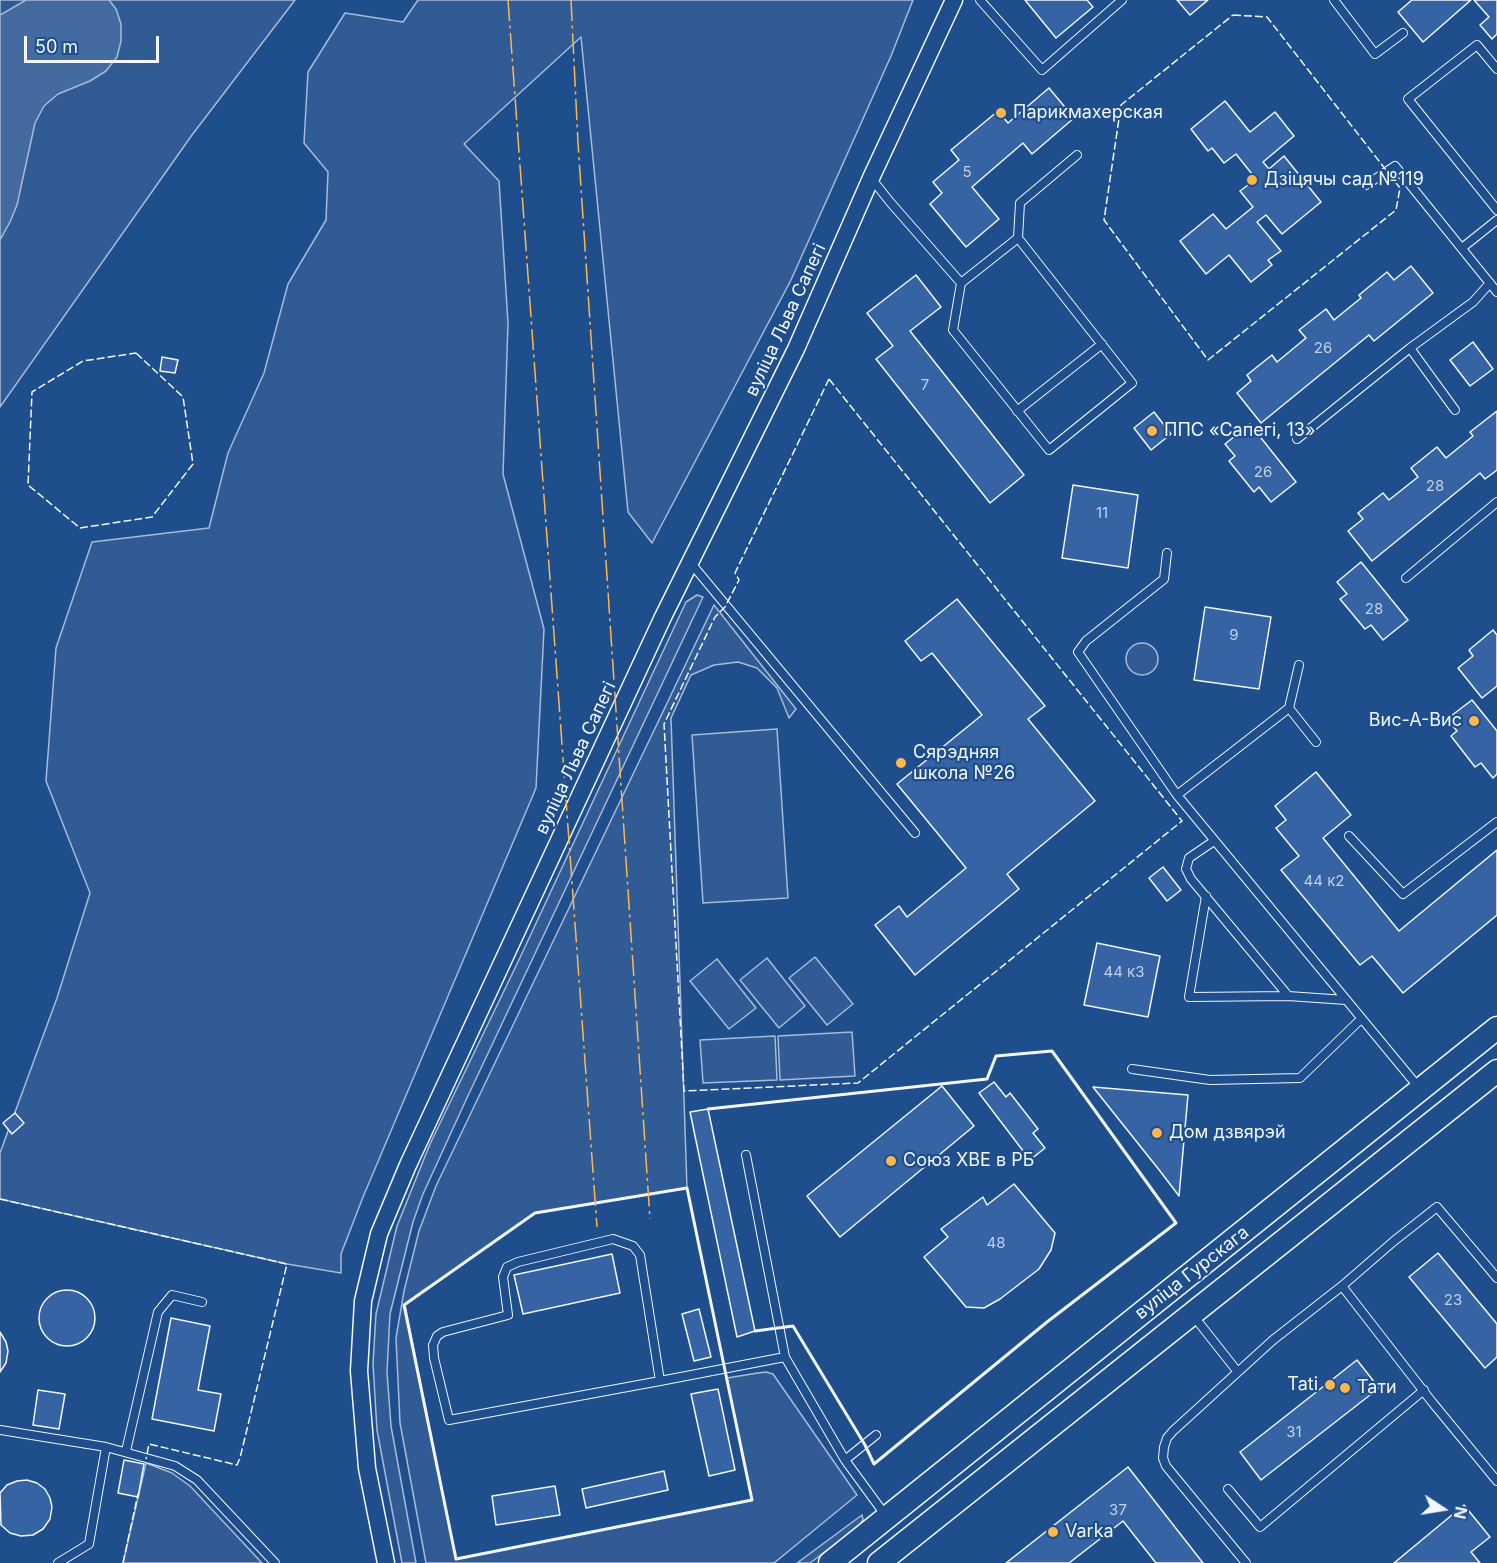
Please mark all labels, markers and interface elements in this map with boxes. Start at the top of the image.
scale bar [27,24,162,62]
text: 50 m [35,36,78,57]
place label: Парикмахерская [1013,102,1163,124]
marker: Парикмахерская [994,106,1008,120]
house number: 5 [962,163,972,181]
place label: Дзіцячы сад №119 [1264,169,1424,191]
marker: Дзіцячы сад №119 [1245,173,1259,187]
street label: вуліца Льва Сапегі [741,240,831,400]
house number: 26 [1314,339,1332,357]
house number: 7 [921,376,929,394]
place label: ППС «Сапегі, 13» [1164,420,1315,442]
marker: ППС «Сапегі, 13» [1145,424,1159,438]
house number: 26 [1254,463,1272,481]
house number: 28 [1426,477,1444,495]
house number: 11 [1096,504,1108,522]
house number: 28 [1365,600,1383,618]
house number: 9 [1229,626,1239,644]
street label: вуліца Льва Сапегі [531,678,621,838]
place label: Вис-А-Вис [1369,710,1462,732]
marker: Вис-А-Вис [1467,714,1481,728]
place label: Сярэдняя школа №26 [913,742,1015,784]
marker: Сярэдняя школа №26 [894,756,908,770]
house number: 44 к2 [1304,872,1344,890]
house number: 44 к3 [1104,963,1144,981]
place label: Дом дзвярэй [1169,1122,1286,1144]
marker: Дом дзвярэй [1150,1126,1164,1140]
place label: Союз ХВЕ в РБ [903,1150,1034,1172]
marker: Союз ХВЕ в РБ [884,1154,898,1168]
street label: вуліца Гурскага [1131,1222,1253,1324]
house number: 48 [987,1234,1005,1252]
house number: 23 [1444,1291,1462,1309]
place label: Tati [1287,1374,1318,1396]
place label: Тати [1357,1377,1397,1399]
marker: Tati [1323,1378,1337,1392]
marker: Тати [1338,1381,1352,1395]
house number: 31 [1286,1423,1302,1441]
north arrow [1413,1479,1473,1539]
house number: 37 [1109,1501,1127,1519]
text: N [1450,1505,1472,1521]
place label: Varka [1065,1521,1114,1543]
marker: Varka [1046,1525,1060,1539]

